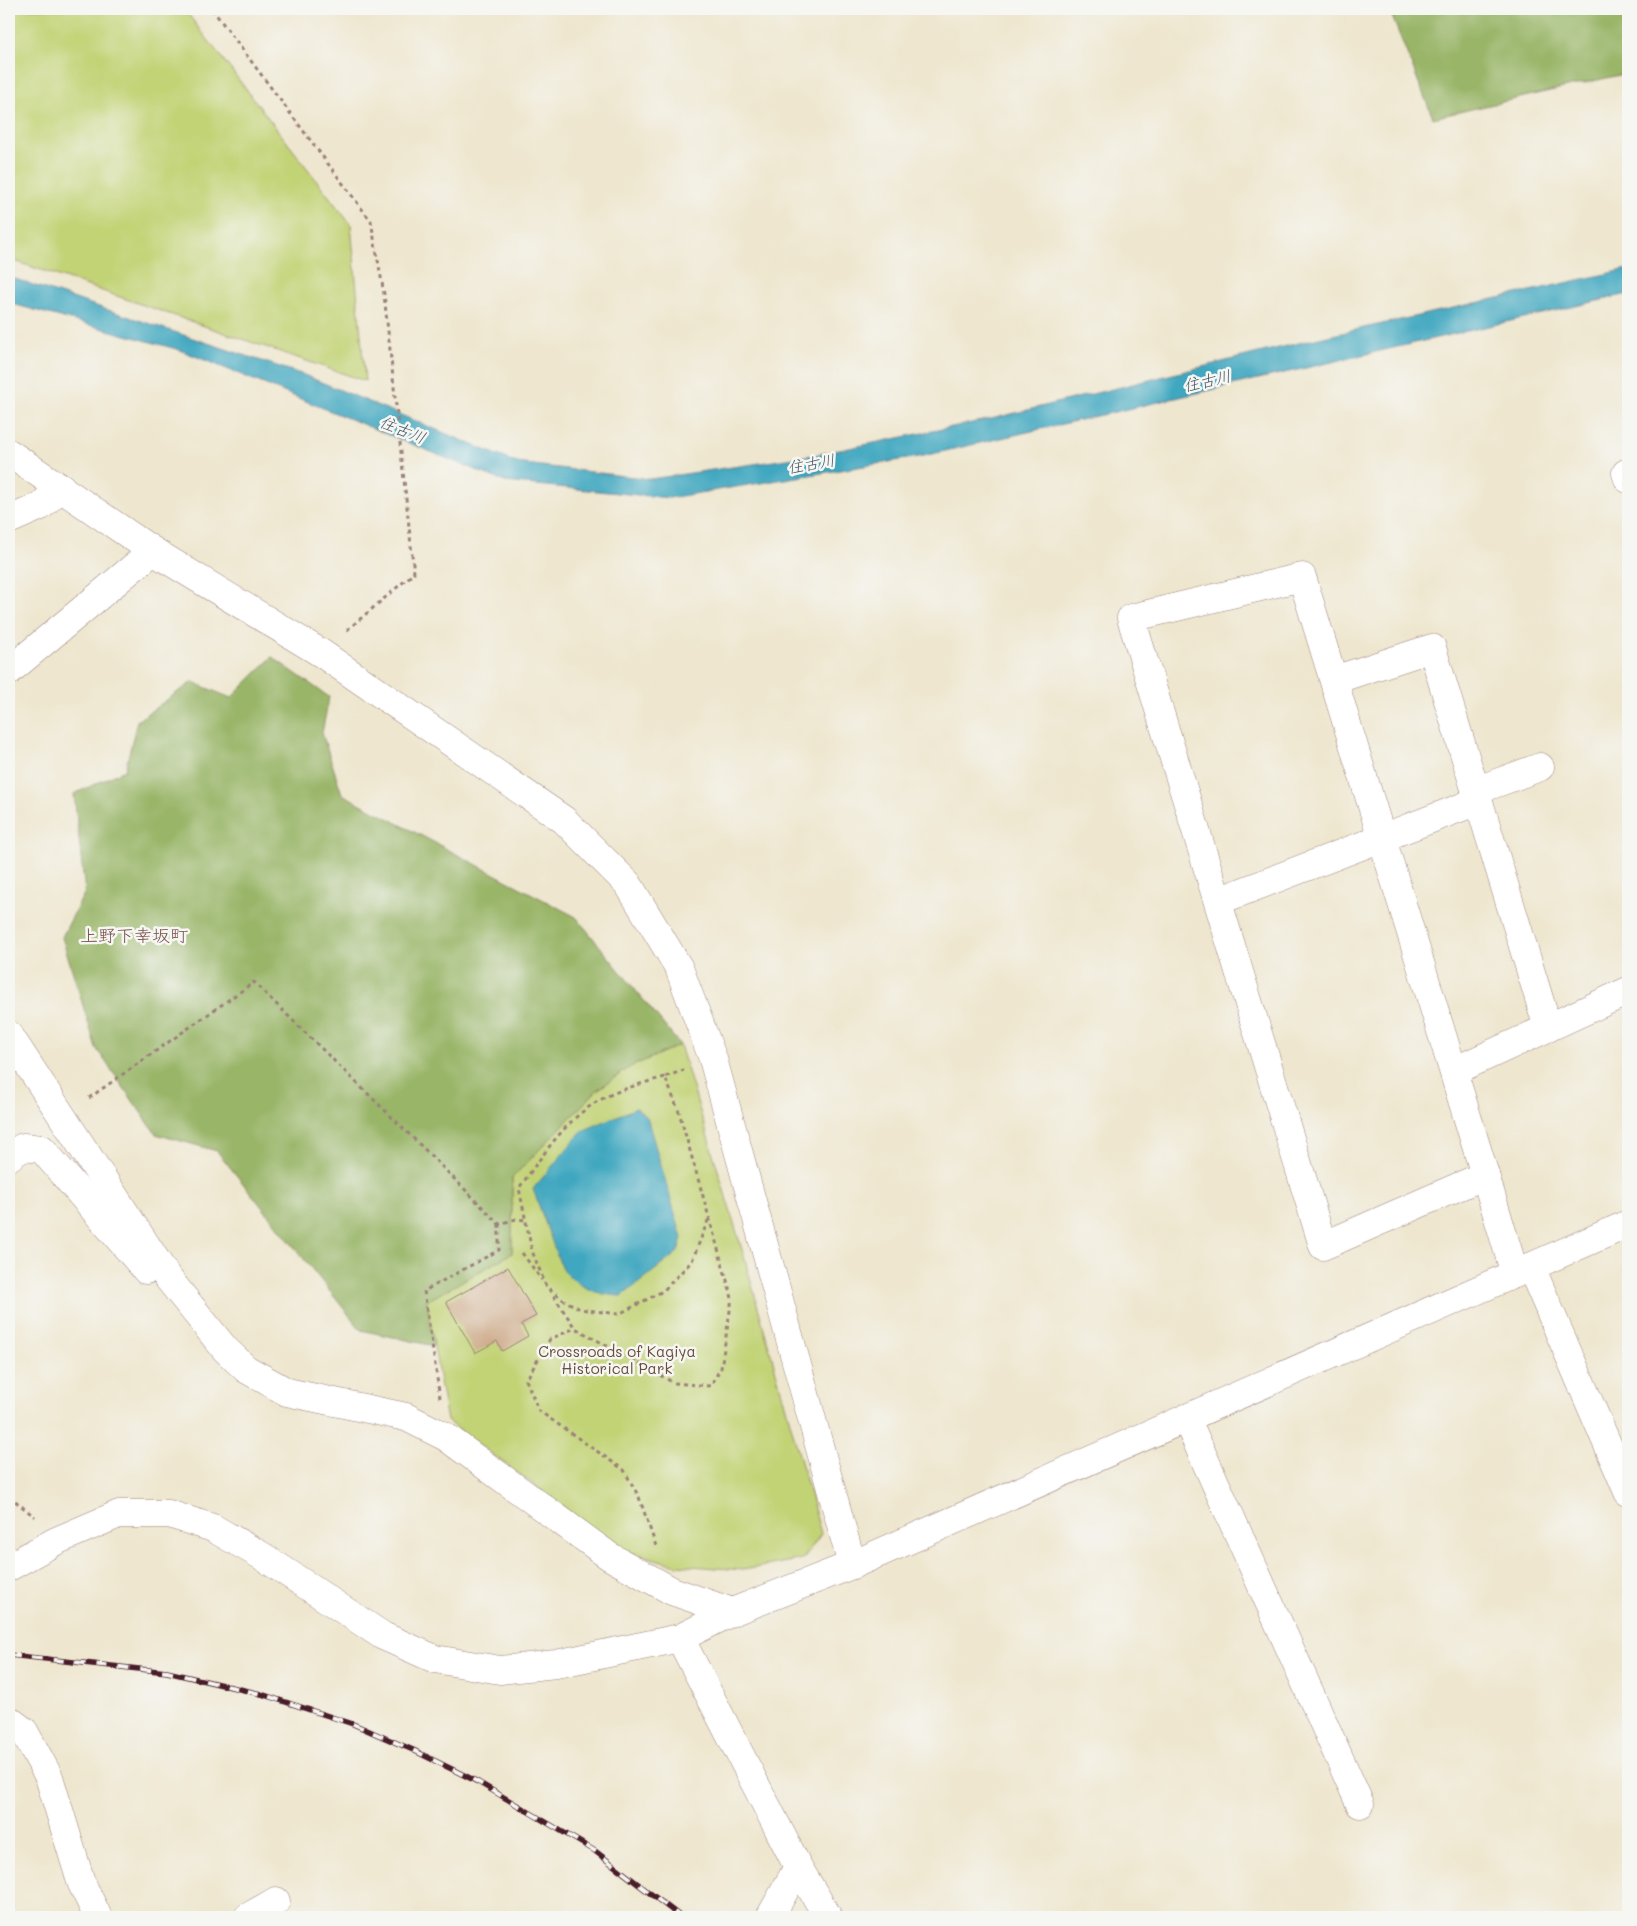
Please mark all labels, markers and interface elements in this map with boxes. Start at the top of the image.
water label: 住古川 [1181,364,1233,396]
water label: 住古川 [377,410,429,448]
water label: 住古川 [786,448,836,478]
district label: 上野下幸坂町 [80,923,188,947]
park label: Crossroads of Kagiya Historical Park [538,1341,696,1378]

